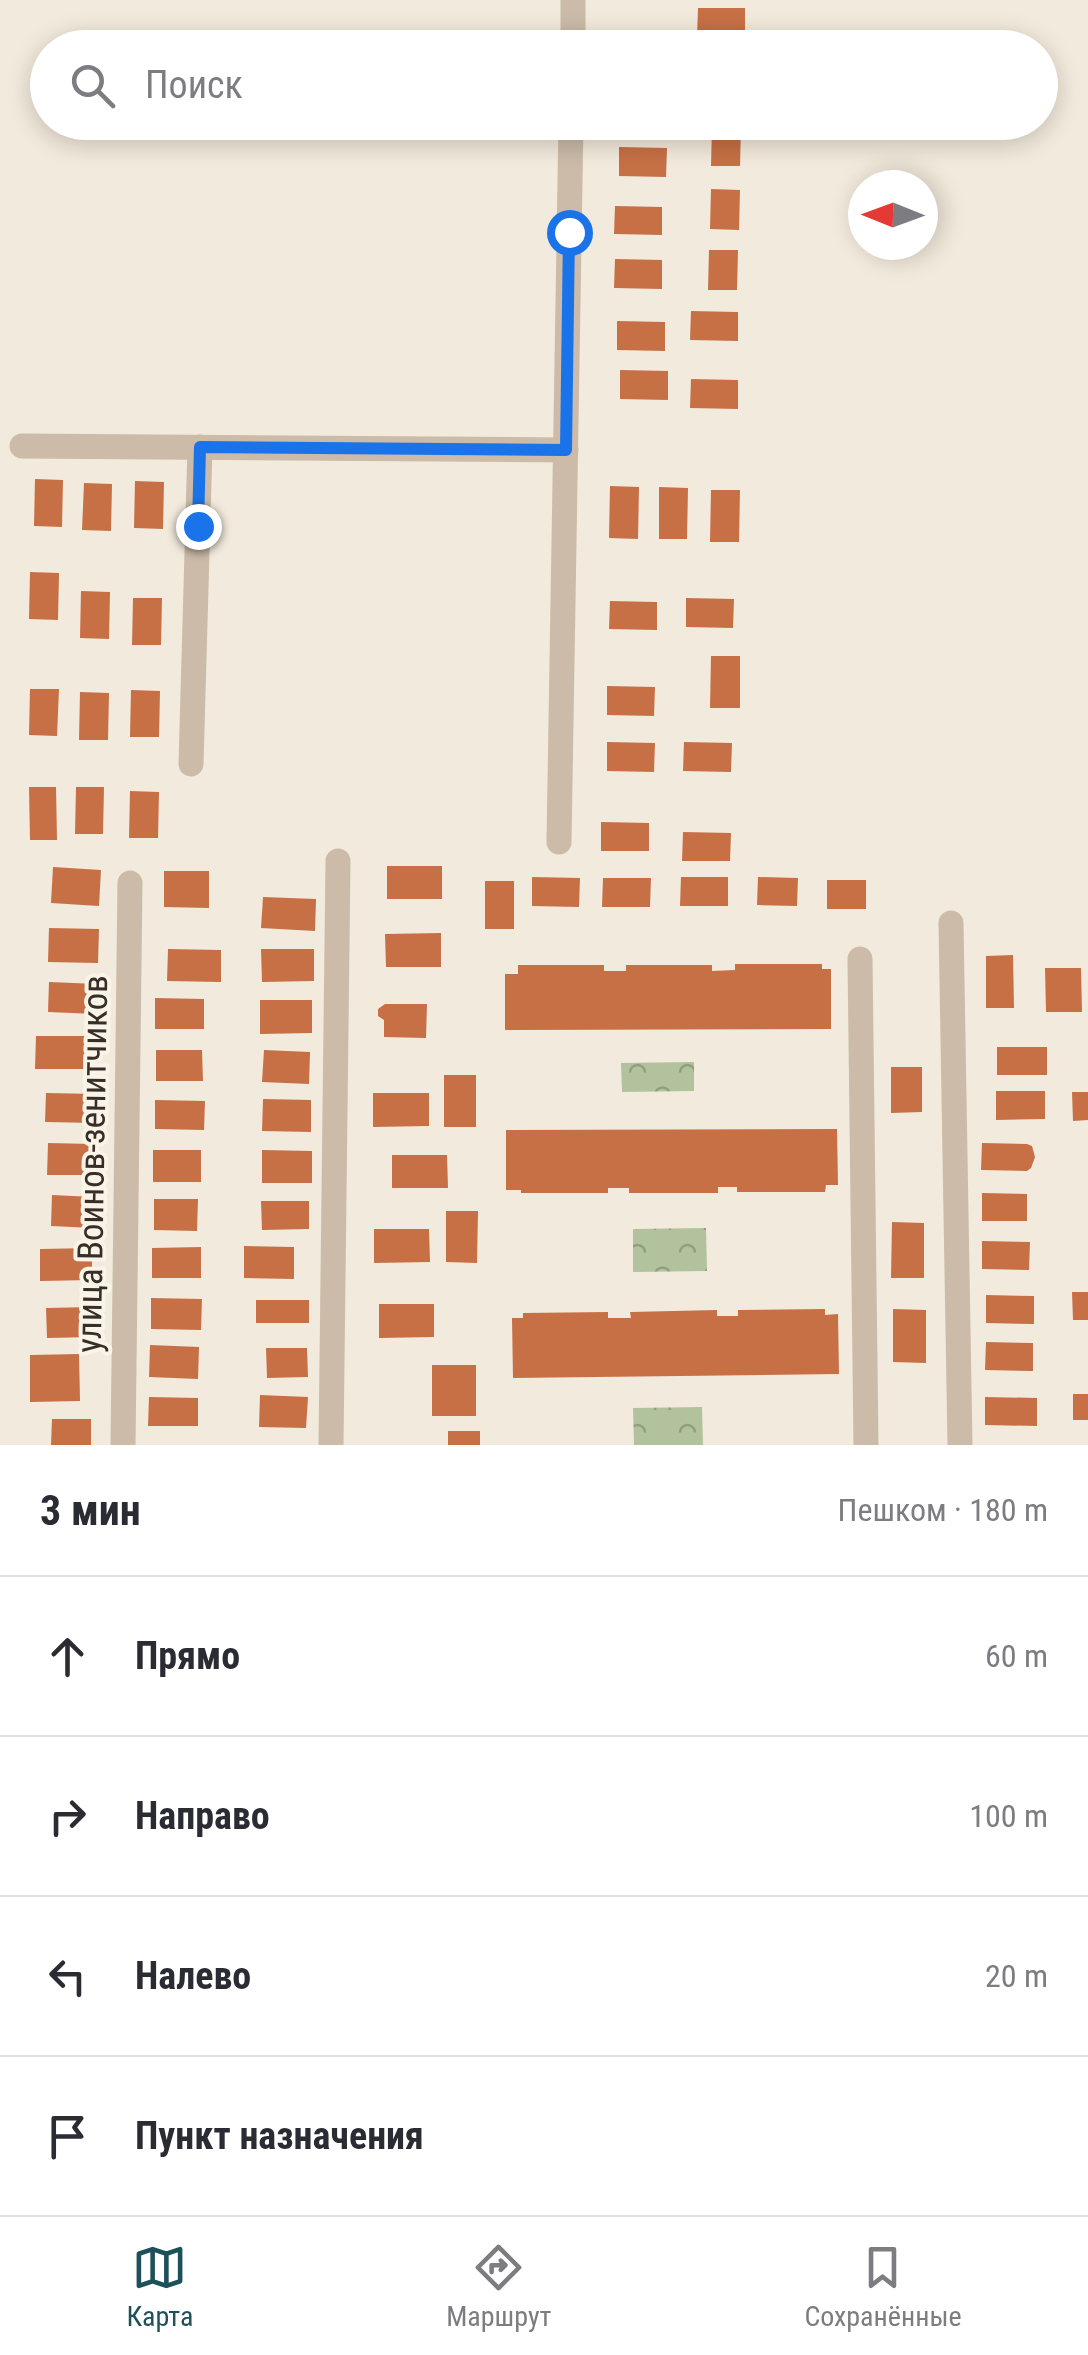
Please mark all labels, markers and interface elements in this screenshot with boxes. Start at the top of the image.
search box [30,30,1058,140]
icon: search [65,58,120,113]
text: Поиск [145,63,243,107]
north arrow [848,170,938,260]
route start [547,210,593,256]
route end [176,504,222,550]
street label: улица Воинов-зенитчиков [69,975,116,1353]
text: 3 мин [40,1486,141,1535]
text: Пешком · 180 m [838,1491,1048,1529]
icon: ahead [40,1629,95,1684]
text: Прямо [135,1634,240,1678]
text: 60 m [985,1637,1048,1675]
icon: right [40,1789,95,1844]
text: Направо [135,1794,270,1838]
text: 100 m [969,1797,1048,1835]
icon: left [40,1949,95,2004]
text: Налево [135,1954,251,1998]
text: 20 m [985,1957,1048,1995]
icon: arrive [40,2109,95,2164]
text: Пункт назначения [135,2114,424,2158]
tab: Карта [126,2240,193,2333]
tab: Маршрут [446,2240,552,2333]
tab: Сохранённые [804,2240,962,2333]

